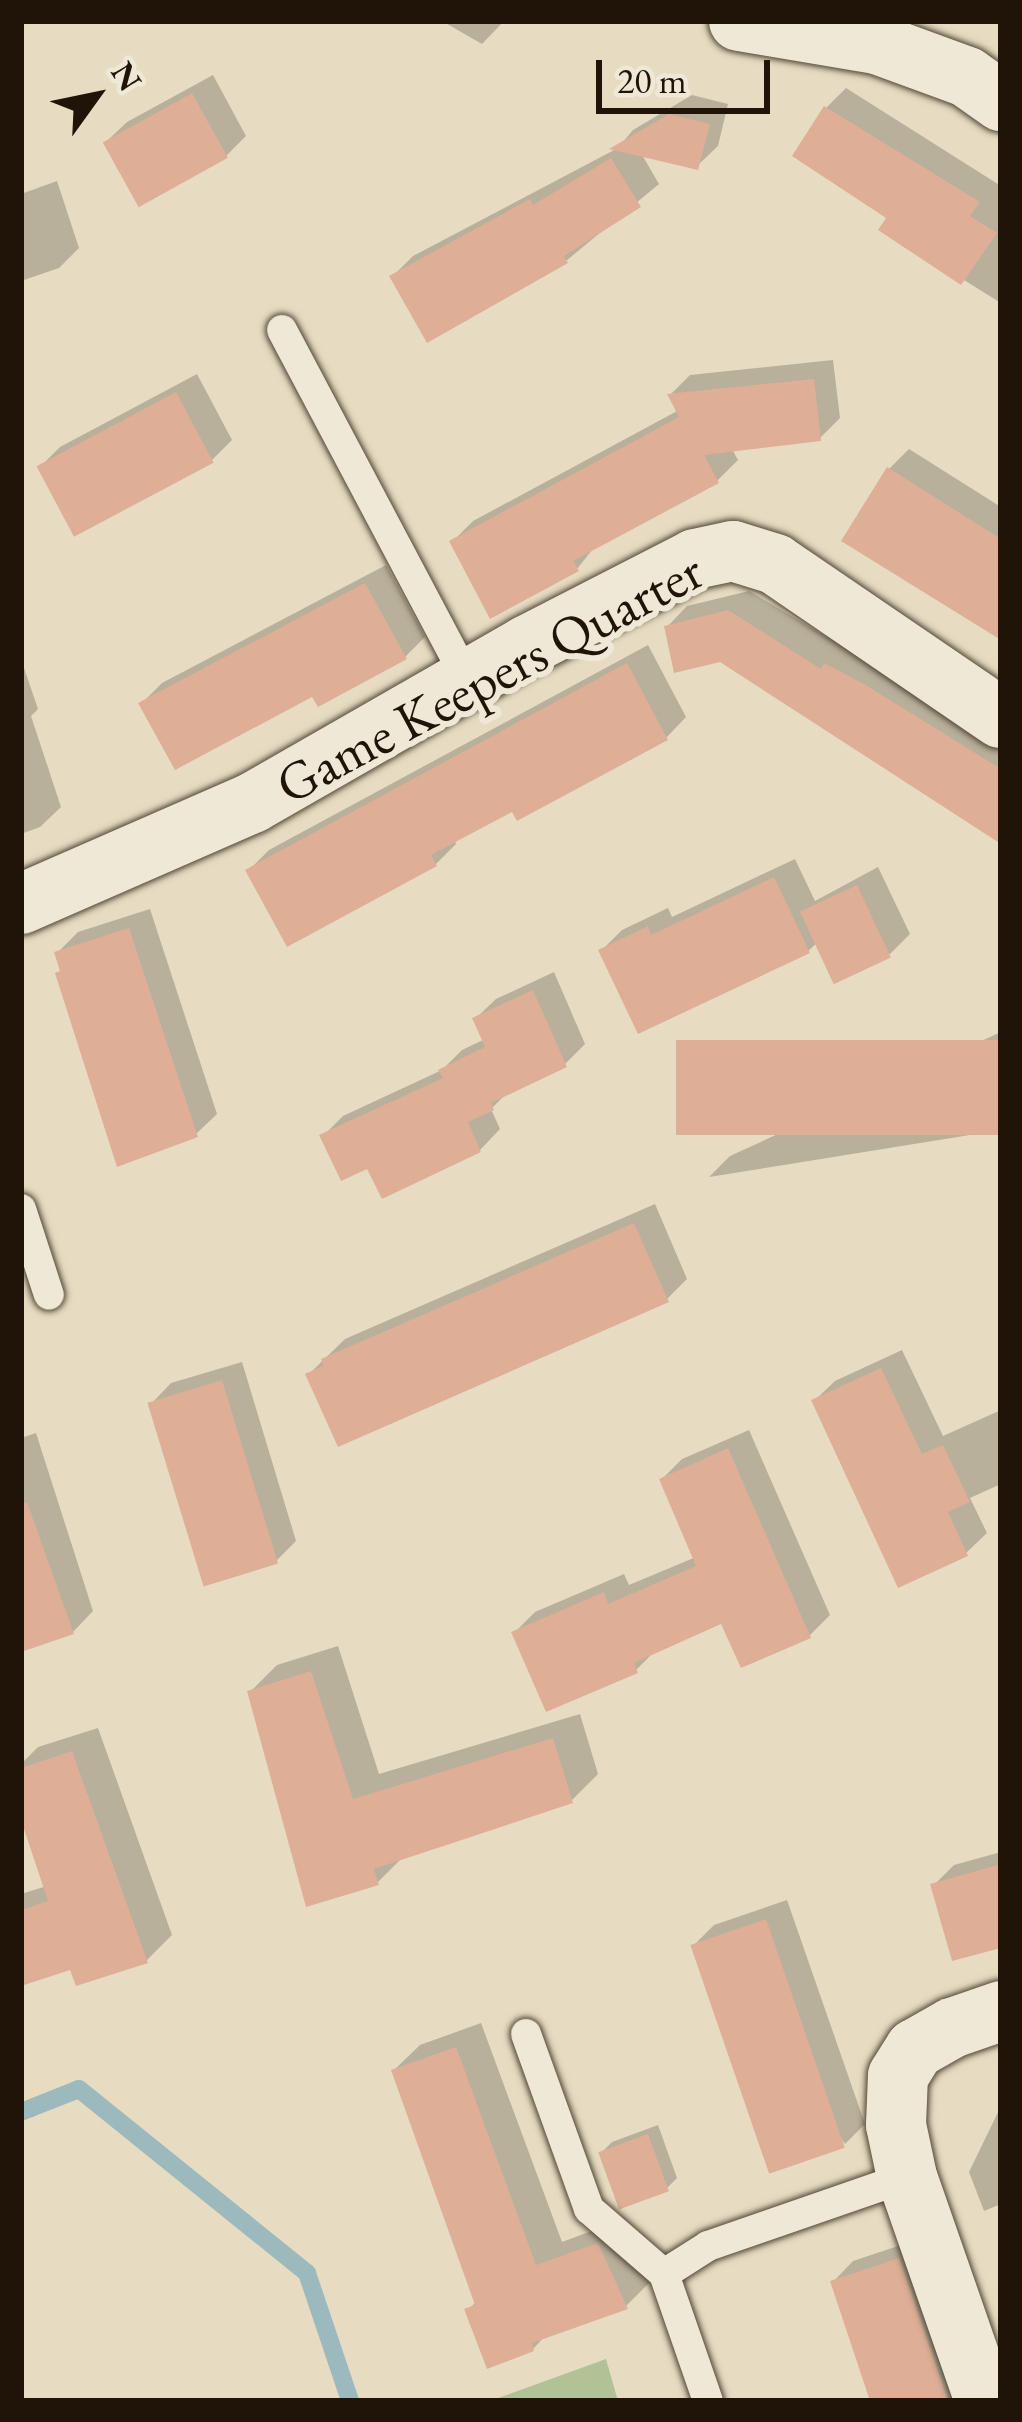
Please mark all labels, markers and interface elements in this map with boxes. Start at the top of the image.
north arrow [36,36,156,156]
scale bar [602,36,776,110]
text: N [101,53,152,99]
text: 20 m [617,57,687,104]
street label: Game Keepers Quarter [265,537,713,817]

